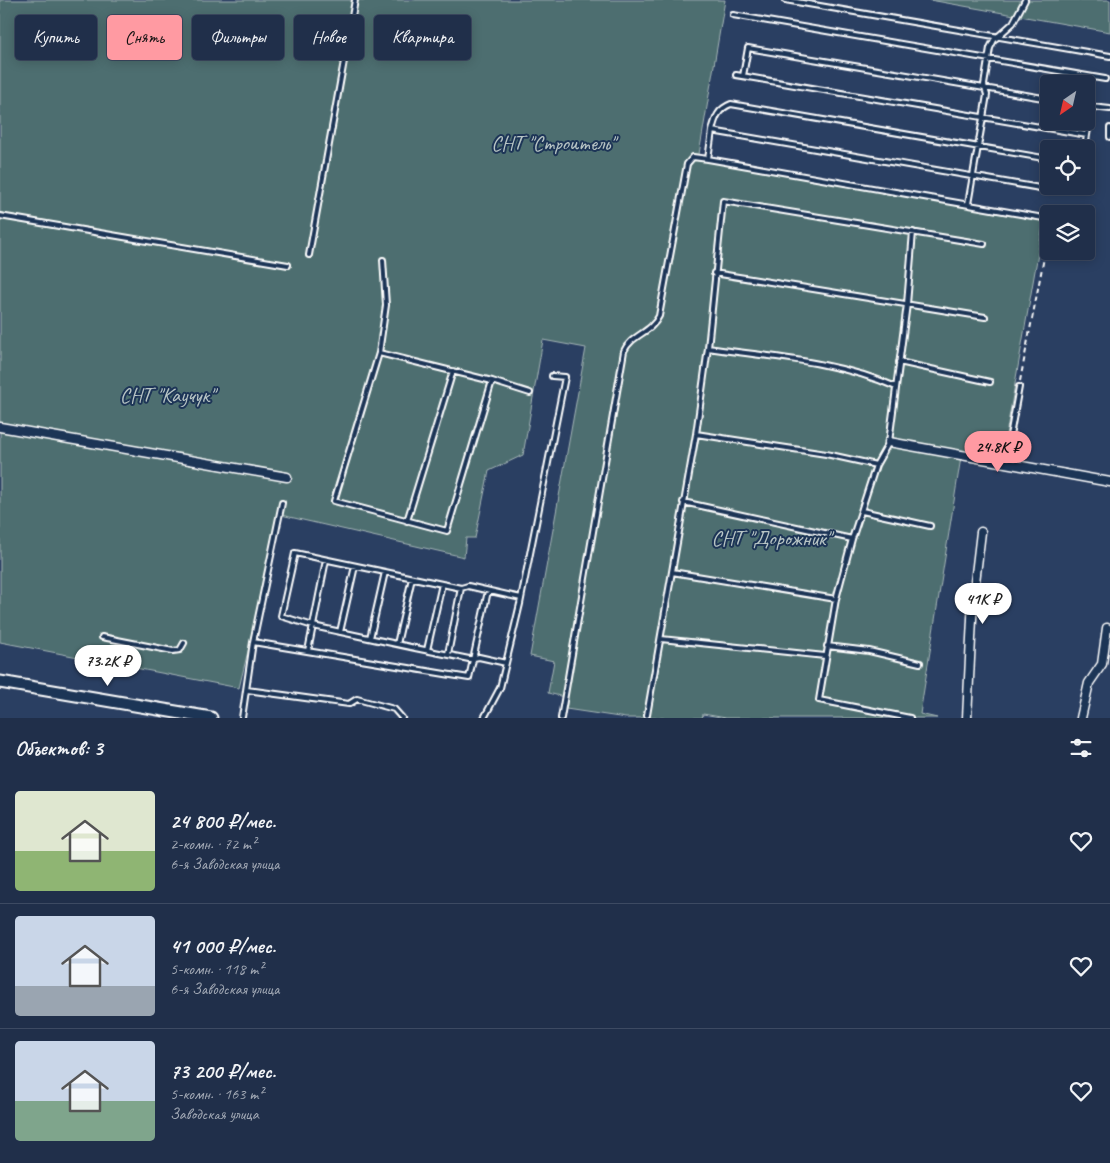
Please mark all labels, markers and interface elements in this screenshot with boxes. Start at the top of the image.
chip: Купить [15,15,97,60]
chip: Снять [107,15,182,60]
chip: Фильтры [192,15,284,60]
chip: Новое [294,15,364,60]
chip: Квартира [374,15,471,60]
north arrow [1040,75,1095,130]
map controls [1040,75,1095,260]
park label: СНТ "Строитель" [491,130,619,156]
button: locate [1040,140,1095,195]
button: layers [1040,205,1095,260]
park label: СНТ "Каучук" [120,382,218,408]
pin: 24.8K ₽ [952,430,1044,473]
text: 24.8K ₽ [975,437,1021,457]
park label: СНТ "Дорожник" [711,525,835,551]
pin: 41K ₽ [948,582,1018,625]
text: 41K ₽ [966,589,1000,609]
pin: 73.2K ₽ [62,644,154,687]
text: 73.2K ₽ [86,651,130,671]
icon: filters [1067,734,1095,762]
text: Объектов: 3 [15,735,103,761]
text: 24 800 ₽/мес. [170,808,276,834]
icon: home [55,811,115,871]
icon: heart [1067,827,1095,855]
text: 2-комн. · 72 m² [170,834,256,854]
text: 6-я Заводская улица [170,854,279,874]
text: 41 000 ₽/мес. [170,933,276,959]
icon: home [55,936,115,996]
icon: heart [1067,952,1095,980]
text: 5-комн. · 118 m² [170,959,263,979]
text: 6-я Заводская улица [170,979,279,999]
text: 73 200 ₽/мес. [170,1058,276,1084]
icon: home [55,1061,115,1121]
icon: heart [1067,1077,1095,1105]
text: 5-комн. · 163 m² [170,1084,263,1104]
text: Заводская улица [170,1104,259,1124]

